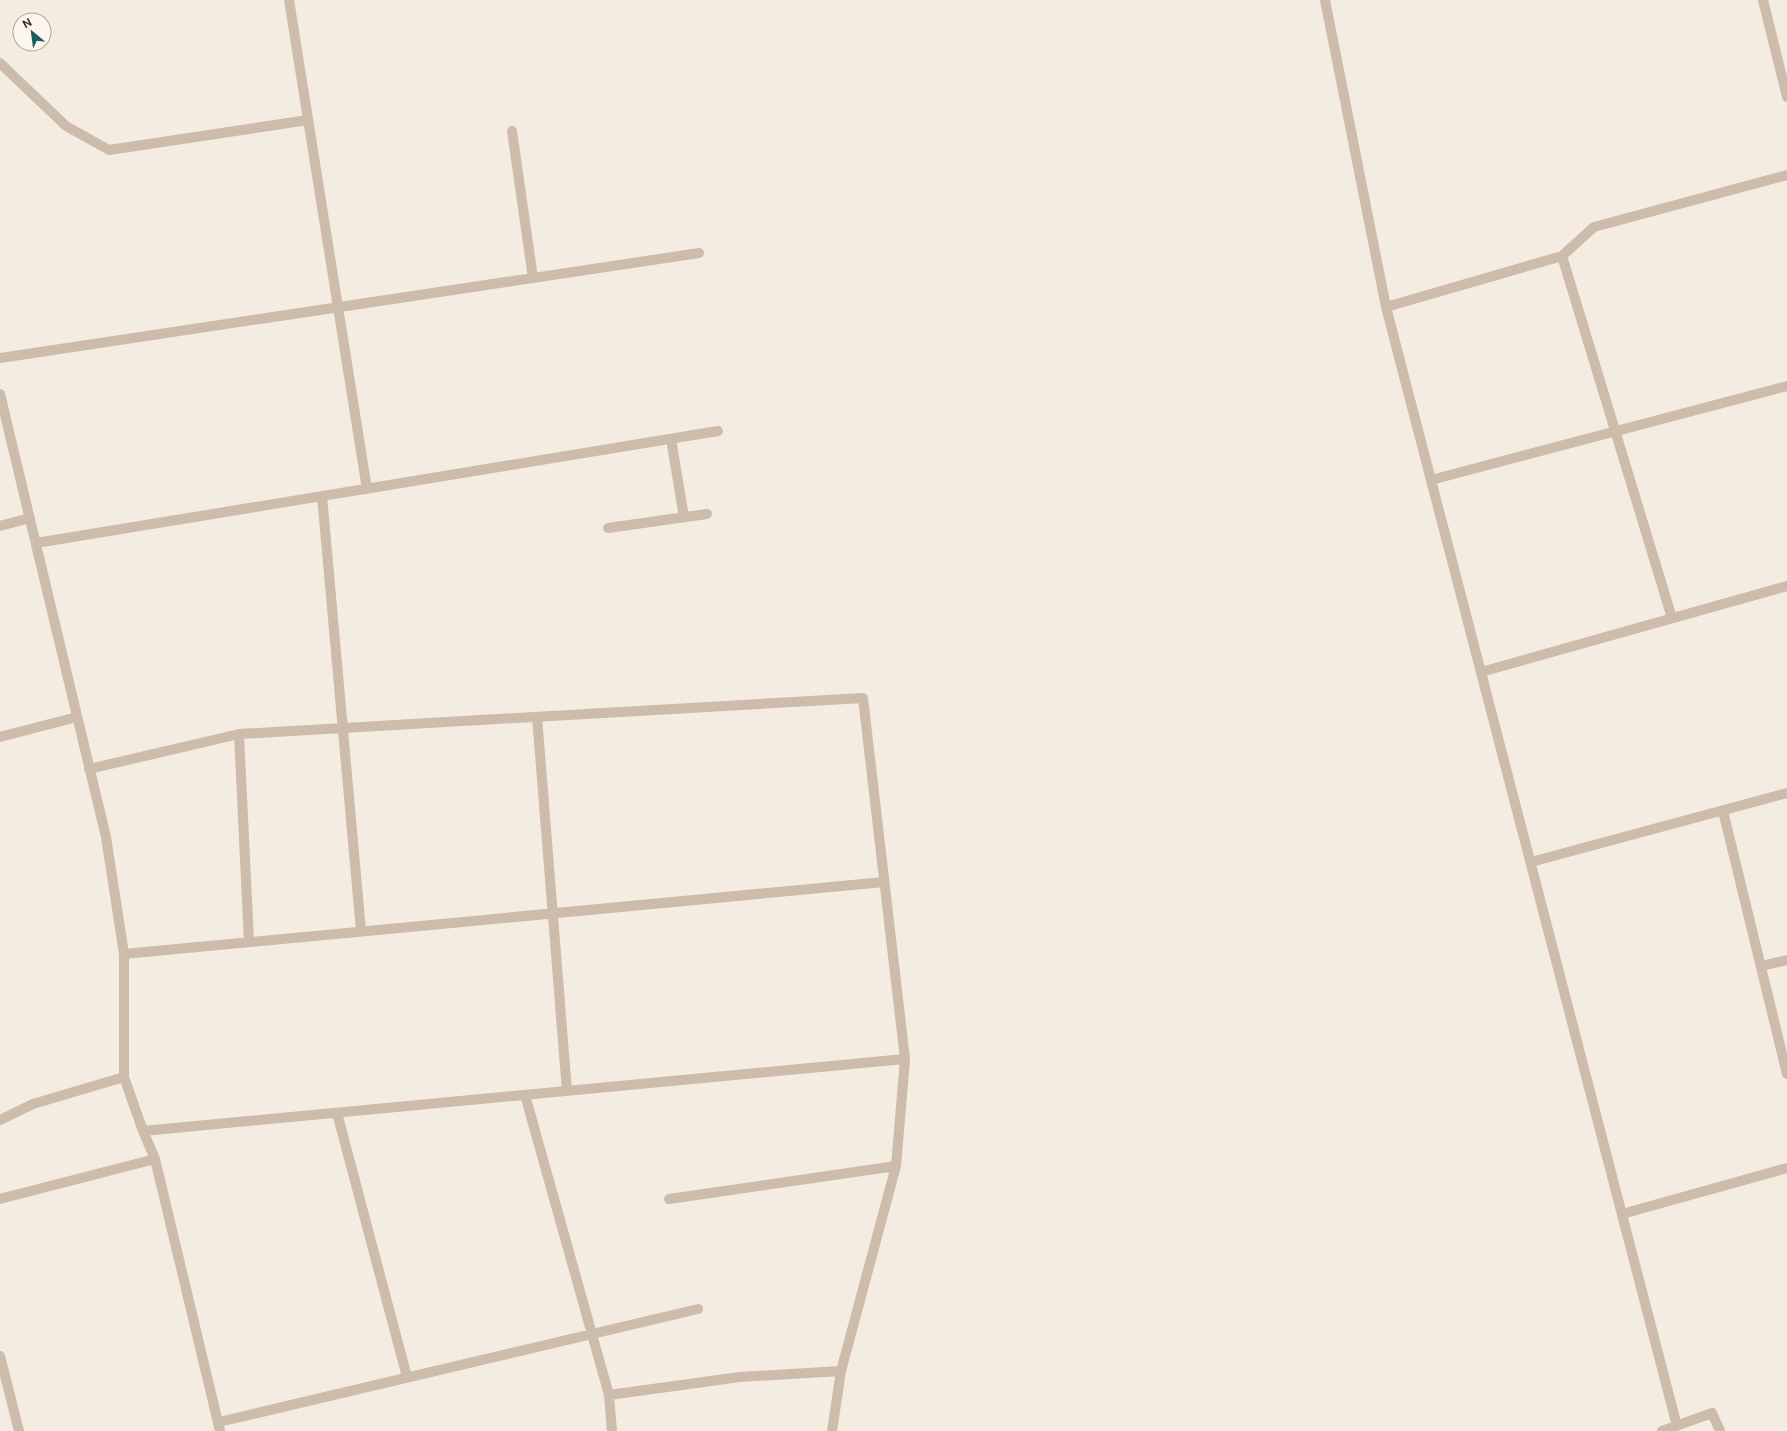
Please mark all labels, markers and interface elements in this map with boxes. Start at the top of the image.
north arrow [12,12,52,52]
text: N [20,16,34,31]

